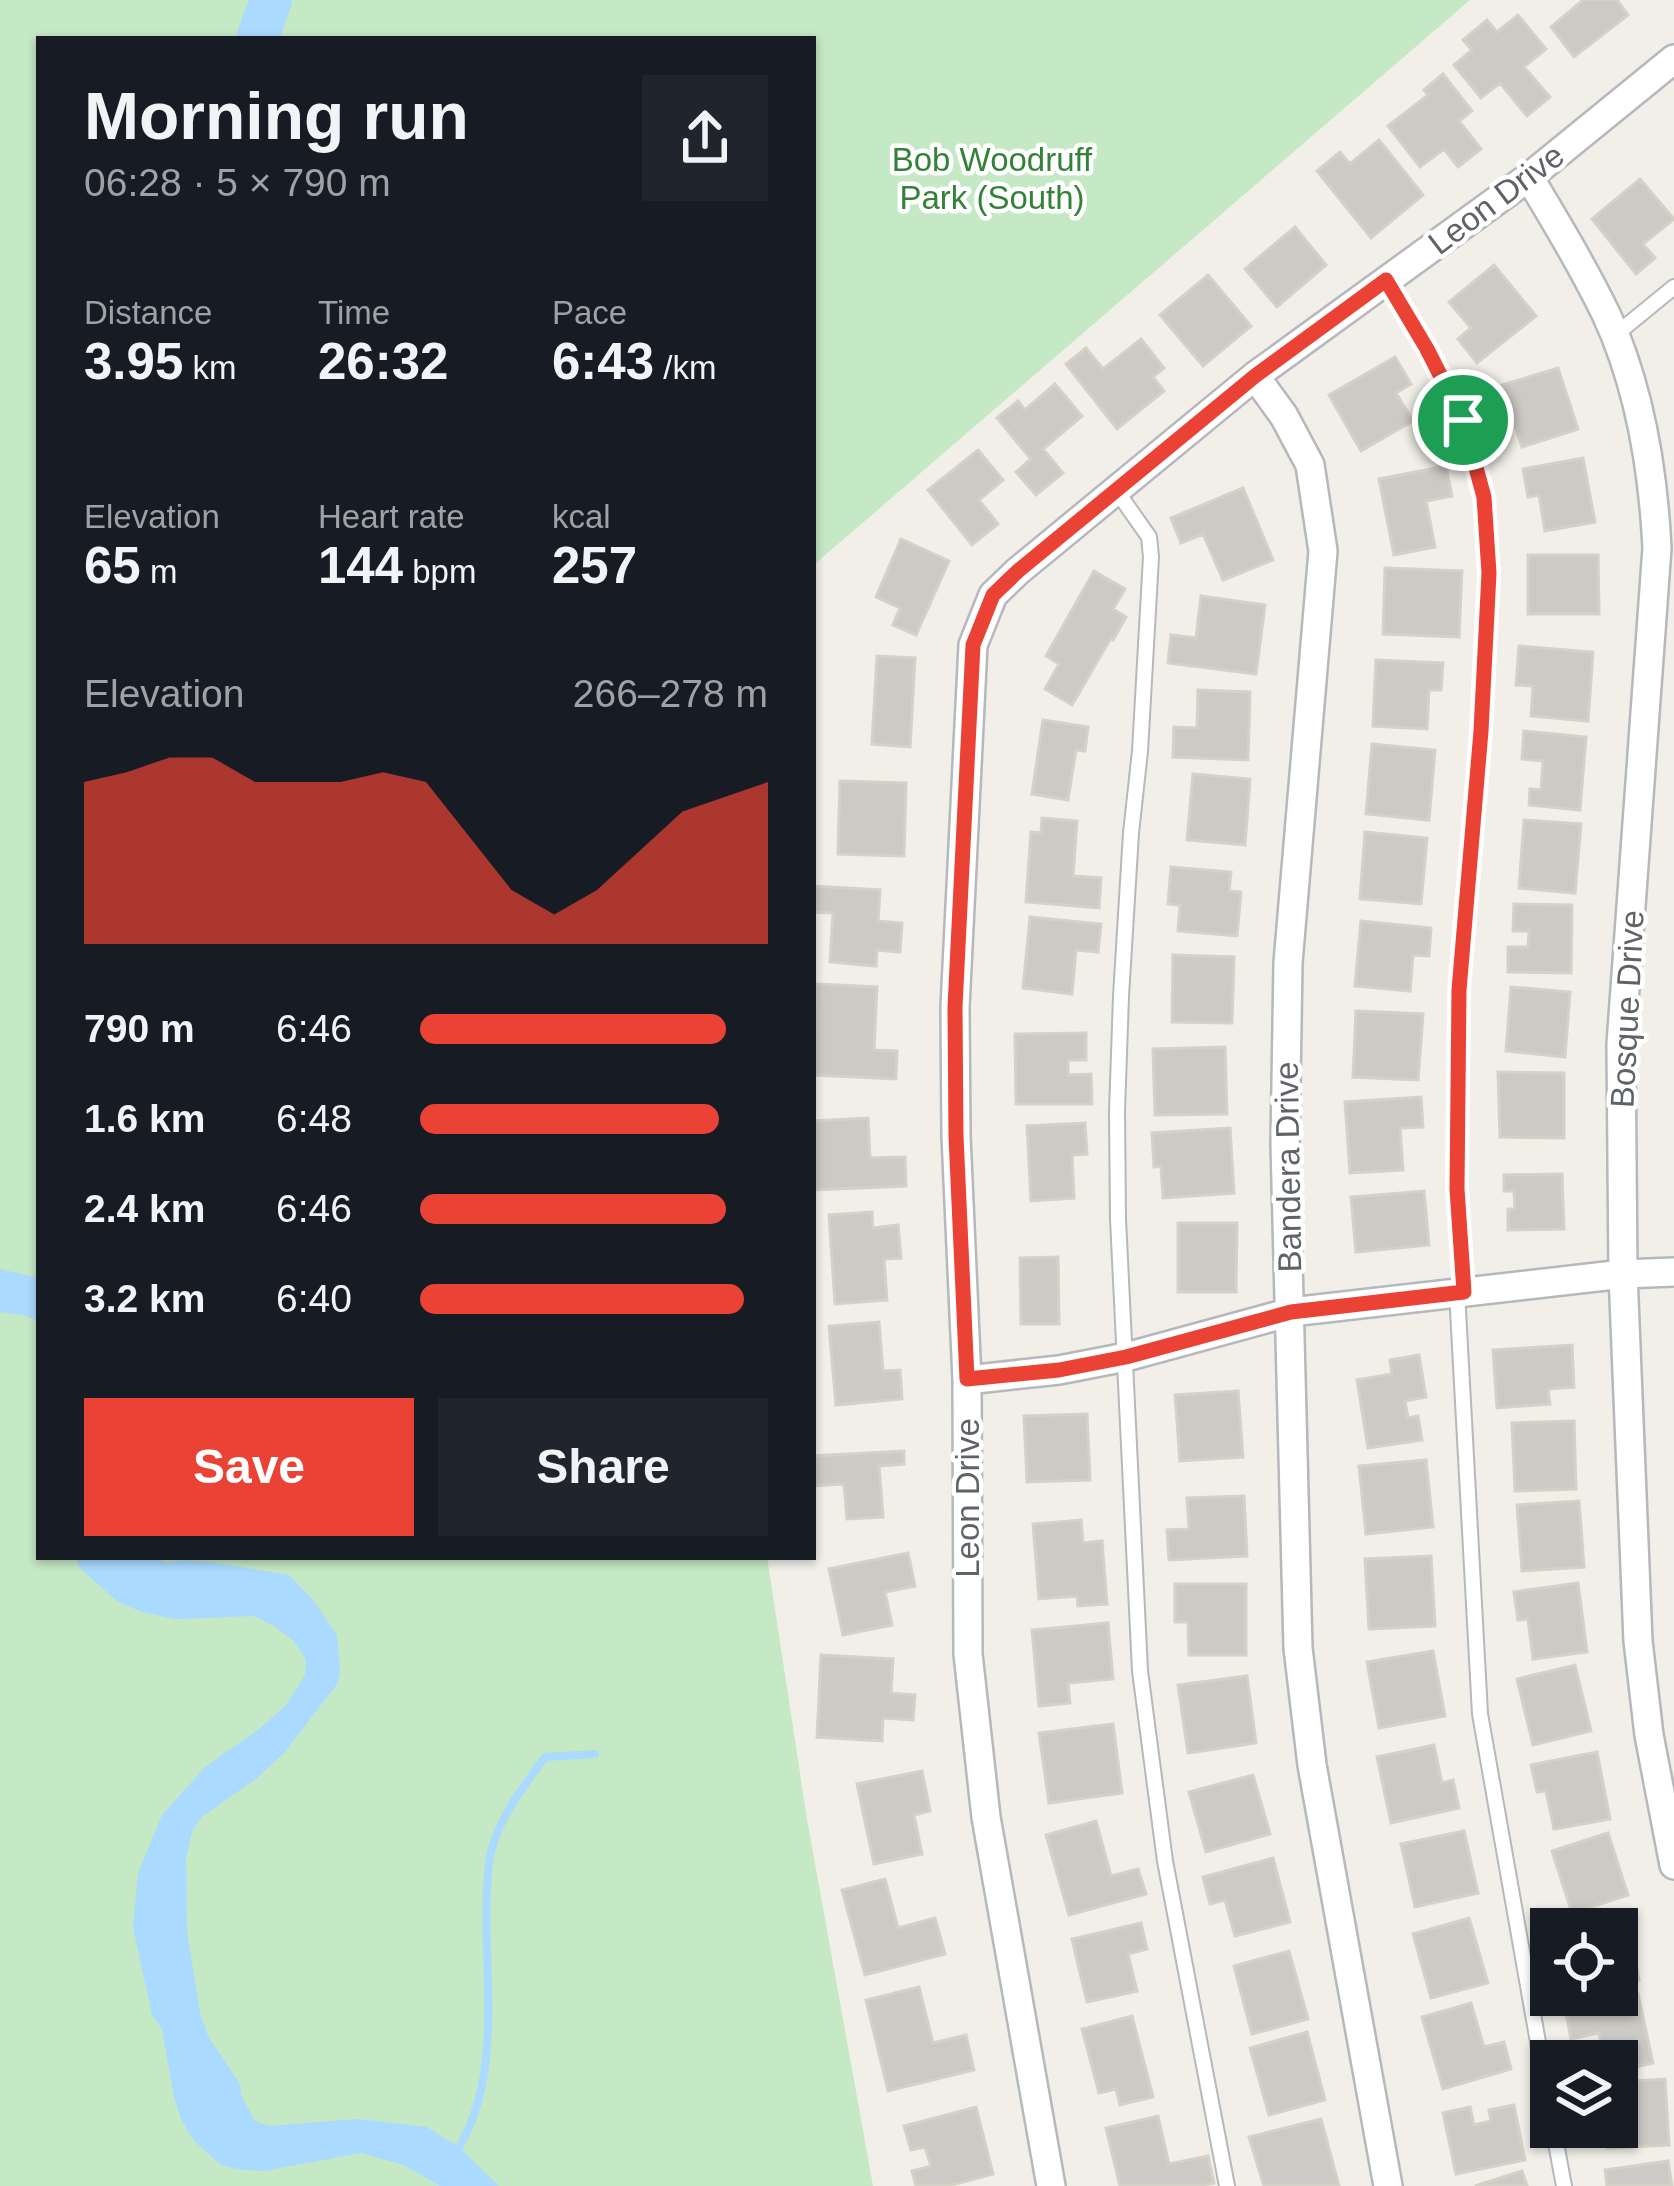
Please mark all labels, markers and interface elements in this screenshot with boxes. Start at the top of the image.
button: share [642,75,768,201]
text: Morning run [84,79,469,153]
street label: Leon Drive [1421,136,1571,262]
park label: Bob Woodruff Park (South) [892,141,1093,216]
text: 06:28 · 5 × 790 m [84,161,391,204]
text: Distance [84,294,212,331]
text: Time [318,294,390,331]
text: Pace [552,294,627,331]
text: 3.95 [84,333,183,390]
text: 26:32 [318,333,448,390]
text: 6:43 [552,333,654,390]
text: km [183,349,236,386]
text: /km [654,349,716,386]
pin [1412,369,1514,471]
icon: arrive [1430,387,1496,453]
text: Elevation [84,498,220,535]
text: Heart rate [318,498,465,535]
text: kcal [552,498,611,535]
text: 65 [84,537,141,594]
text: 144 [318,537,403,594]
text: 257 [552,537,637,594]
text: m [141,553,177,590]
text: bpm [403,553,476,590]
text: Elevation [84,672,244,715]
text: 266–278 m [573,672,768,715]
street label: Bosque Drive [1603,909,1651,1109]
text: 790 m [84,1007,195,1050]
text: 6:46 [276,1007,352,1050]
street label: Bandera Drive [1268,1061,1308,1273]
text: 1.6 km [84,1097,205,1140]
text: 6:48 [276,1097,352,1140]
text: 2.4 km [84,1187,205,1230]
text: 6:46 [276,1187,352,1230]
text: 3.2 km [84,1277,205,1320]
text: 6:40 [276,1277,352,1320]
button: Save [84,1398,414,1536]
button: Share [438,1398,768,1536]
street label: Leon Drive [949,1418,986,1578]
map controls [1530,1908,1638,2148]
button: locate [1530,1908,1638,2016]
button: layers [1530,2040,1638,2148]

